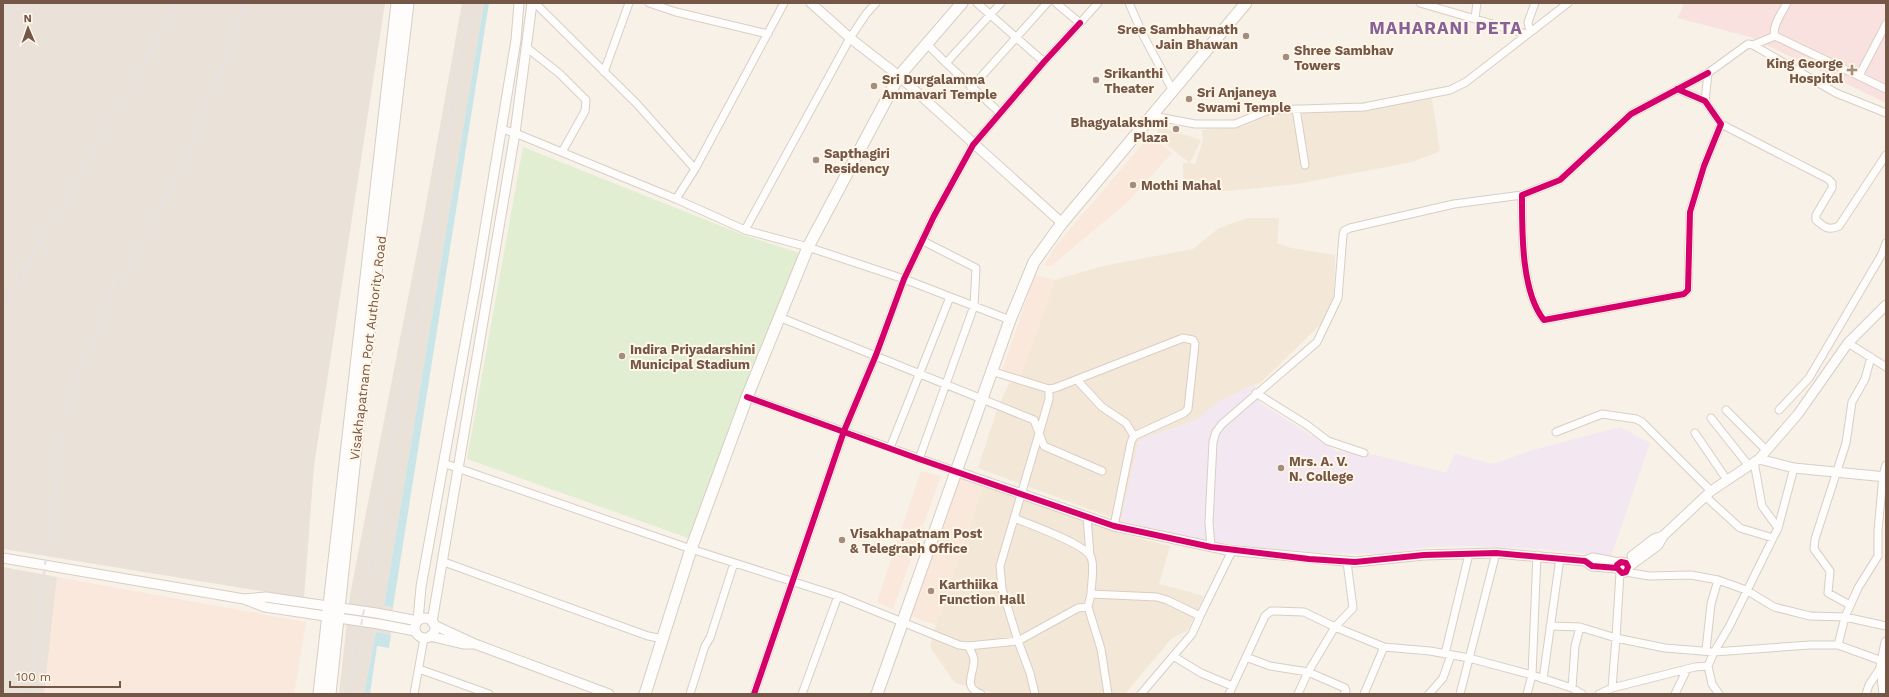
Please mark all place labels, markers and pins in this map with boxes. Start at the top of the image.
place label: Sree Sambhavnath Jain Bhawan [1117,22,1238,52]
marker: Sree Sambhavnath Jain Bhawan [1241,31,1251,41]
place label: Shree Sambhav Towers [1294,43,1394,73]
marker: Shree Sambhav Towers [1281,52,1291,62]
place label: King George Hospital [1766,56,1844,86]
marker: King George Hospital [1846,64,1858,76]
place label: Srikanthi Theater [1104,66,1163,96]
place label: Sri Durgalamma Ammavari Temple [882,72,998,102]
marker: Srikanthi Theater [1091,75,1101,85]
marker: Sri Durgalamma Ammavari Temple [869,81,879,91]
place label: Sri Anjaneya Swami Temple [1197,85,1292,115]
marker: Sri Anjaneya Swami Temple [1184,94,1194,104]
place label: Bhagyalakshmi Plaza [1071,115,1168,145]
marker: Bhagyalakshmi Plaza [1171,124,1181,134]
place label: Sapthagiri Residency [824,146,890,176]
marker: Sapthagiri Residency [811,155,821,165]
place label: Mothi Mahal [1141,178,1222,193]
marker: Mothi Mahal [1128,180,1138,190]
place label: Indira Priyadarshini Municipal Stadium [630,342,755,372]
marker: Indira Priyadarshini Municipal Stadium [617,351,627,361]
place label: Mrs. A. V. N. College [1289,454,1354,484]
marker: Mrs. A. V. N. College [1276,463,1286,473]
place label: Visakhapatnam Post & Telegraph Office [850,526,983,556]
marker: Visakhapatnam Post & Telegraph Office [837,535,847,545]
place label: Karthiika Function Hall [939,577,1026,607]
marker: Karthiika Function Hall [926,586,936,596]

